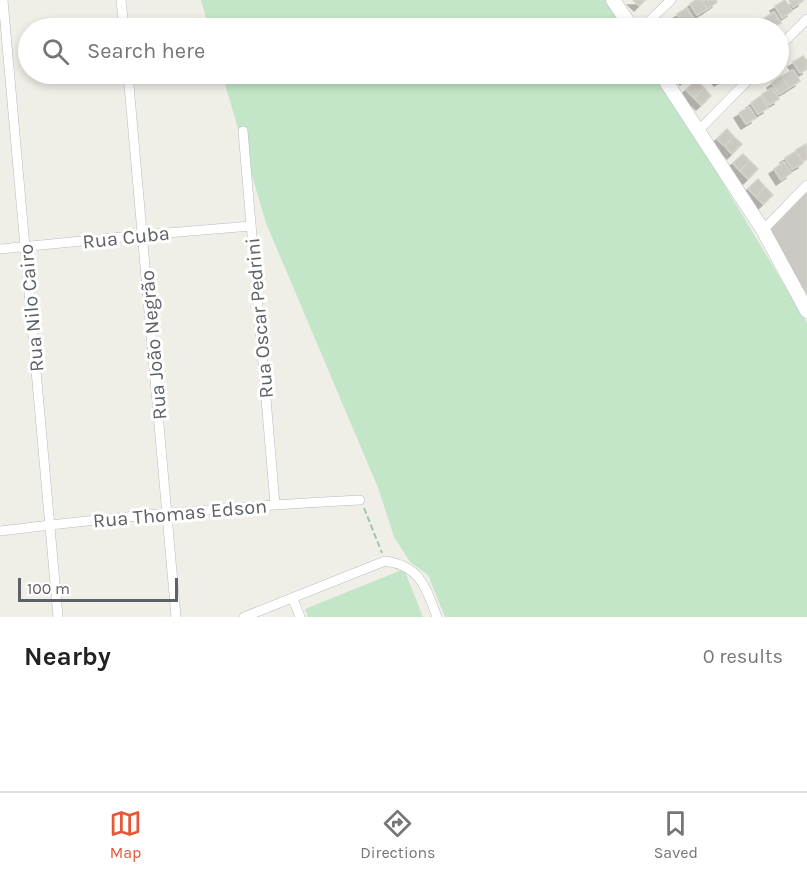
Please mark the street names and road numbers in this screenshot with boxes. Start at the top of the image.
street label: Rua Cuba [81,221,171,254]
street label: Rua Oscar Pedrini [241,237,278,399]
street label: Rua Nilo Cairo [14,243,49,373]
street label: Rua João Negrão [135,269,172,421]
street label: Rua Thomas Edson [92,494,268,533]

